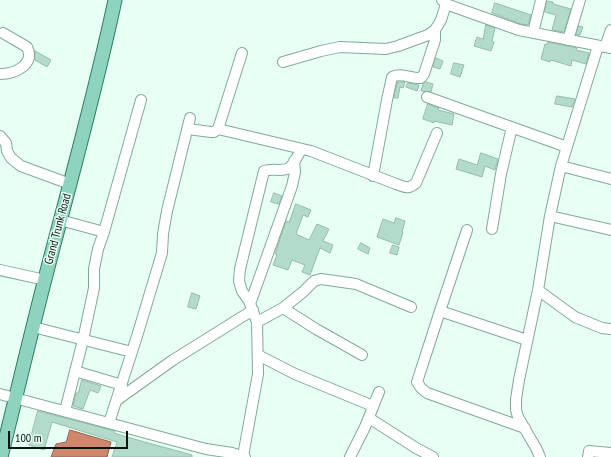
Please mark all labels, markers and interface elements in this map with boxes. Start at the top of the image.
street label: Grand Trunk Road [42,192,74,266]
scale bar [10,423,130,449]
text: 100 m [15,430,42,445]

